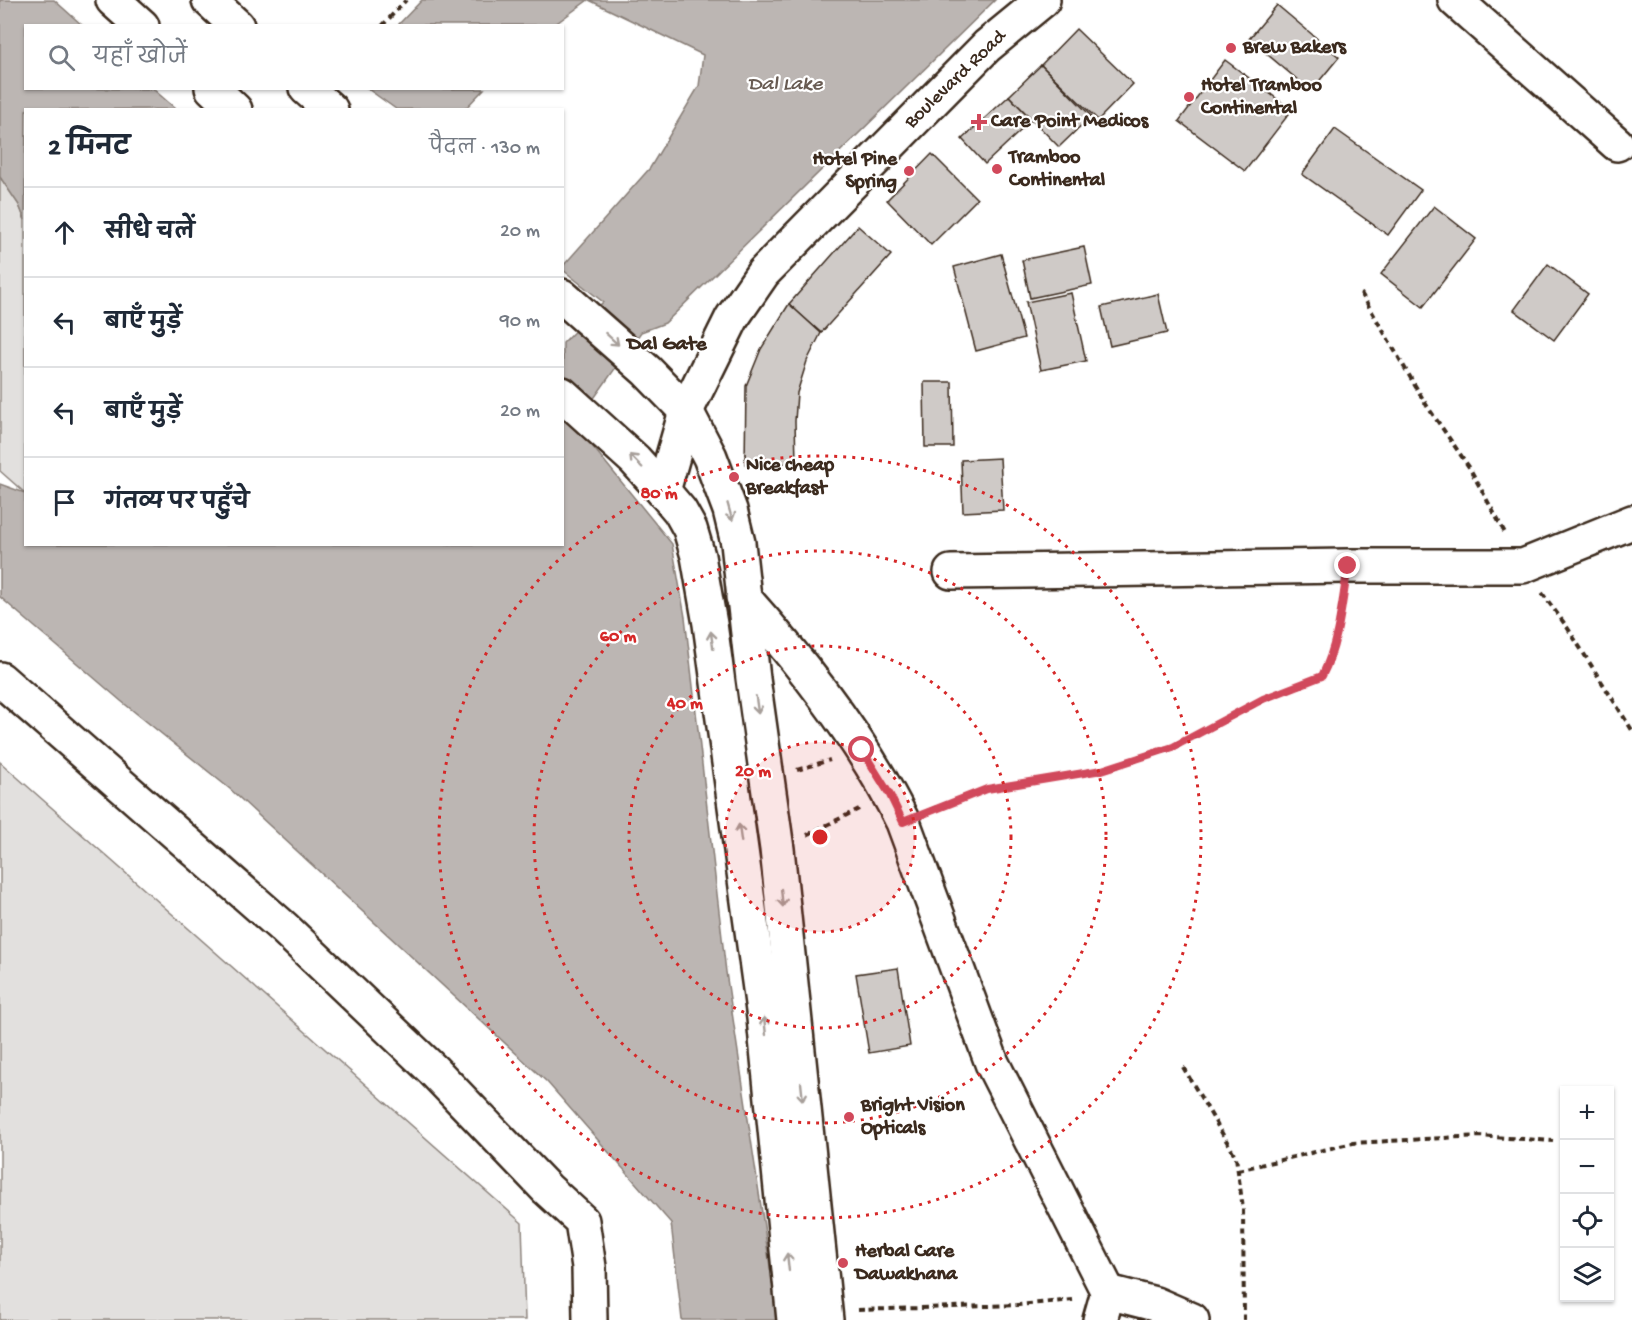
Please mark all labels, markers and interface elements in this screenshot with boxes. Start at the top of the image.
search box [24,24,564,90]
street label: Boulevard Road [900,24,1013,135]
place label: Brew Bakers [1242,37,1348,60]
icon: search [45,41,78,74]
marker: Brew Bakers [1224,41,1238,55]
text: यहाँ खोजें [93,46,187,72]
water label: Dal Lake [748,73,823,98]
place label: Hotel Tramboo Continental [1200,75,1322,121]
marker: Hotel Tramboo Continental [1182,90,1196,104]
place label: Care Point Medicos [990,111,1150,134]
marker: Care Point Medicos [972,115,986,129]
text: 2 मिनट [48,134,130,165]
text: पैदल · 130 m [429,138,540,161]
place label: Tramboo Continental [1007,147,1106,193]
place label: Hotel Pine Spring [812,149,898,195]
marker: Tramboo Continental [990,162,1004,176]
marker: Hotel Pine Spring [902,164,916,178]
icon: ahead [48,216,81,249]
text: सीधे चलें [105,221,195,247]
text: 20 m [500,221,540,244]
icon: left [48,306,81,339]
text: बाएँ मुड़ें [105,311,182,337]
text: 90 m [500,311,540,334]
one-way arrow [604,332,619,346]
district label: Dal Gate [625,333,708,358]
icon: left [48,396,81,429]
text: बाएँ मुड़ें [105,401,182,427]
text: 20 m [500,401,540,424]
one-way arrow [629,454,643,469]
place label: Nice cheap Breakfast [745,455,834,501]
marker: Nice cheap Breakfast [727,470,741,484]
text: 80 m [640,484,678,505]
icon: arrive [48,486,81,519]
text: गंतव्य पर पहुँचे [105,491,249,517]
one-way arrow [725,502,736,521]
route end [1334,552,1360,578]
text: 60 m [600,627,636,648]
one-way arrow [707,630,718,650]
text: 40 m [666,694,703,715]
one-way arrow [752,694,763,714]
route start [848,736,874,762]
text: 20 m [735,762,771,783]
one-way arrow [734,823,745,843]
centre of rings [810,827,830,847]
one-way arrow [777,887,788,907]
one-way arrow [759,1016,770,1036]
one-way arrow [797,1081,808,1101]
map controls [1560,1086,1614,1302]
button: + [1560,1086,1614,1140]
place label: Bright Vision Opticals [860,1095,965,1141]
marker: Bright Vision Opticals [842,1110,856,1124]
button: − [1560,1140,1614,1194]
button: locate [1560,1194,1614,1248]
place label: Herbal Care Dawakhana [853,1241,958,1287]
button: layers [1560,1248,1614,1302]
one-way arrow [782,1252,793,1272]
marker: Herbal Care Dawakhana [836,1256,850,1270]

